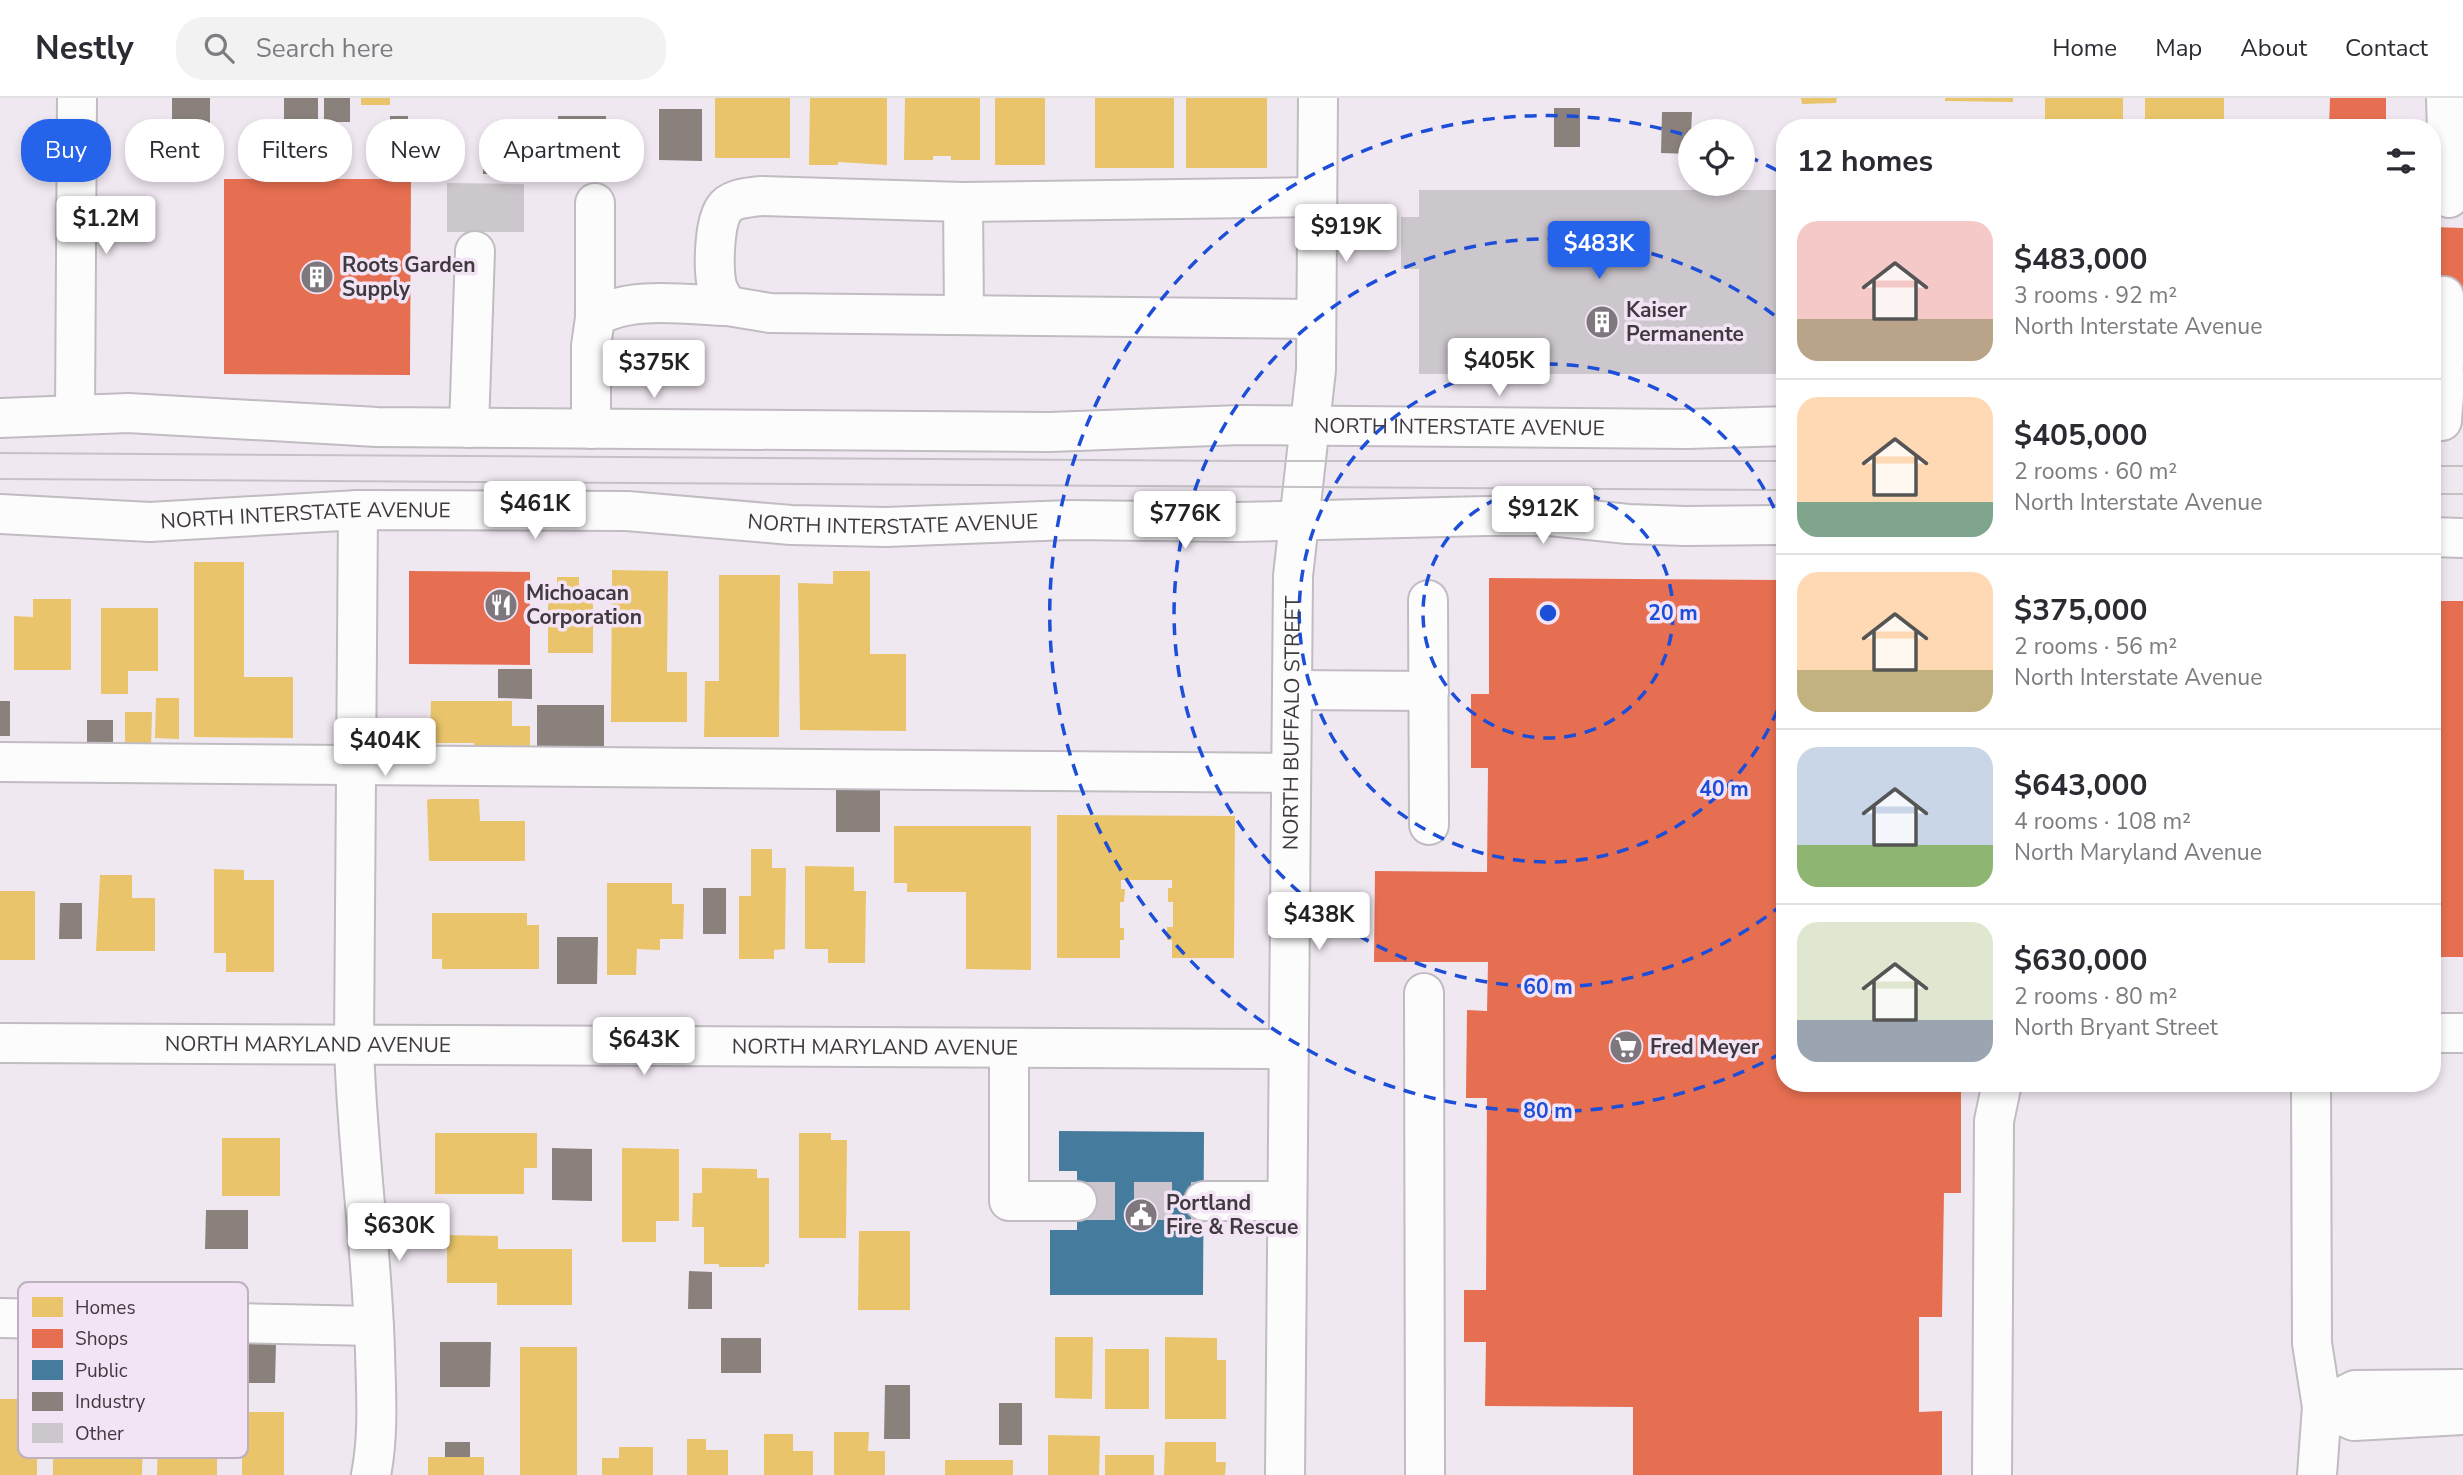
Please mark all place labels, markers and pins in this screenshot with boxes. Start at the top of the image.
pin: $1.2M [57,197,155,256]
pin: $919K [1297,204,1395,264]
pin: $483K [1550,222,1648,281]
place label: Roots Garden Supply [342,251,475,303]
building icon: Roots Garden Supply [298,258,336,296]
place label: Kaiser Permanente [1626,296,1744,348]
building icon: Kaiser Permanente [1583,303,1621,341]
pin: $405K [1450,338,1548,398]
pin: $375K [605,341,703,400]
pin: $461K [486,482,584,541]
pin: $912K [1494,486,1592,546]
pin: $776K [1136,491,1234,551]
place label: Michoacan Corporation [526,579,642,631]
restaurant icon: Michoacan Corporation [482,586,520,624]
centre of rings [1536,601,1560,625]
pin: $404K [336,718,434,778]
pin: $438K [1270,892,1368,952]
pin: $643K [595,1018,693,1077]
supermarket icon: Fred Meyer [1607,1028,1645,1066]
place label: Fred Meyer [1650,1033,1760,1061]
place label: Portland Fire & Rescue [1166,1189,1298,1241]
public building icon: Portland Fire & Rescue [1122,1196,1160,1234]
pin: $630K [350,1204,448,1263]

